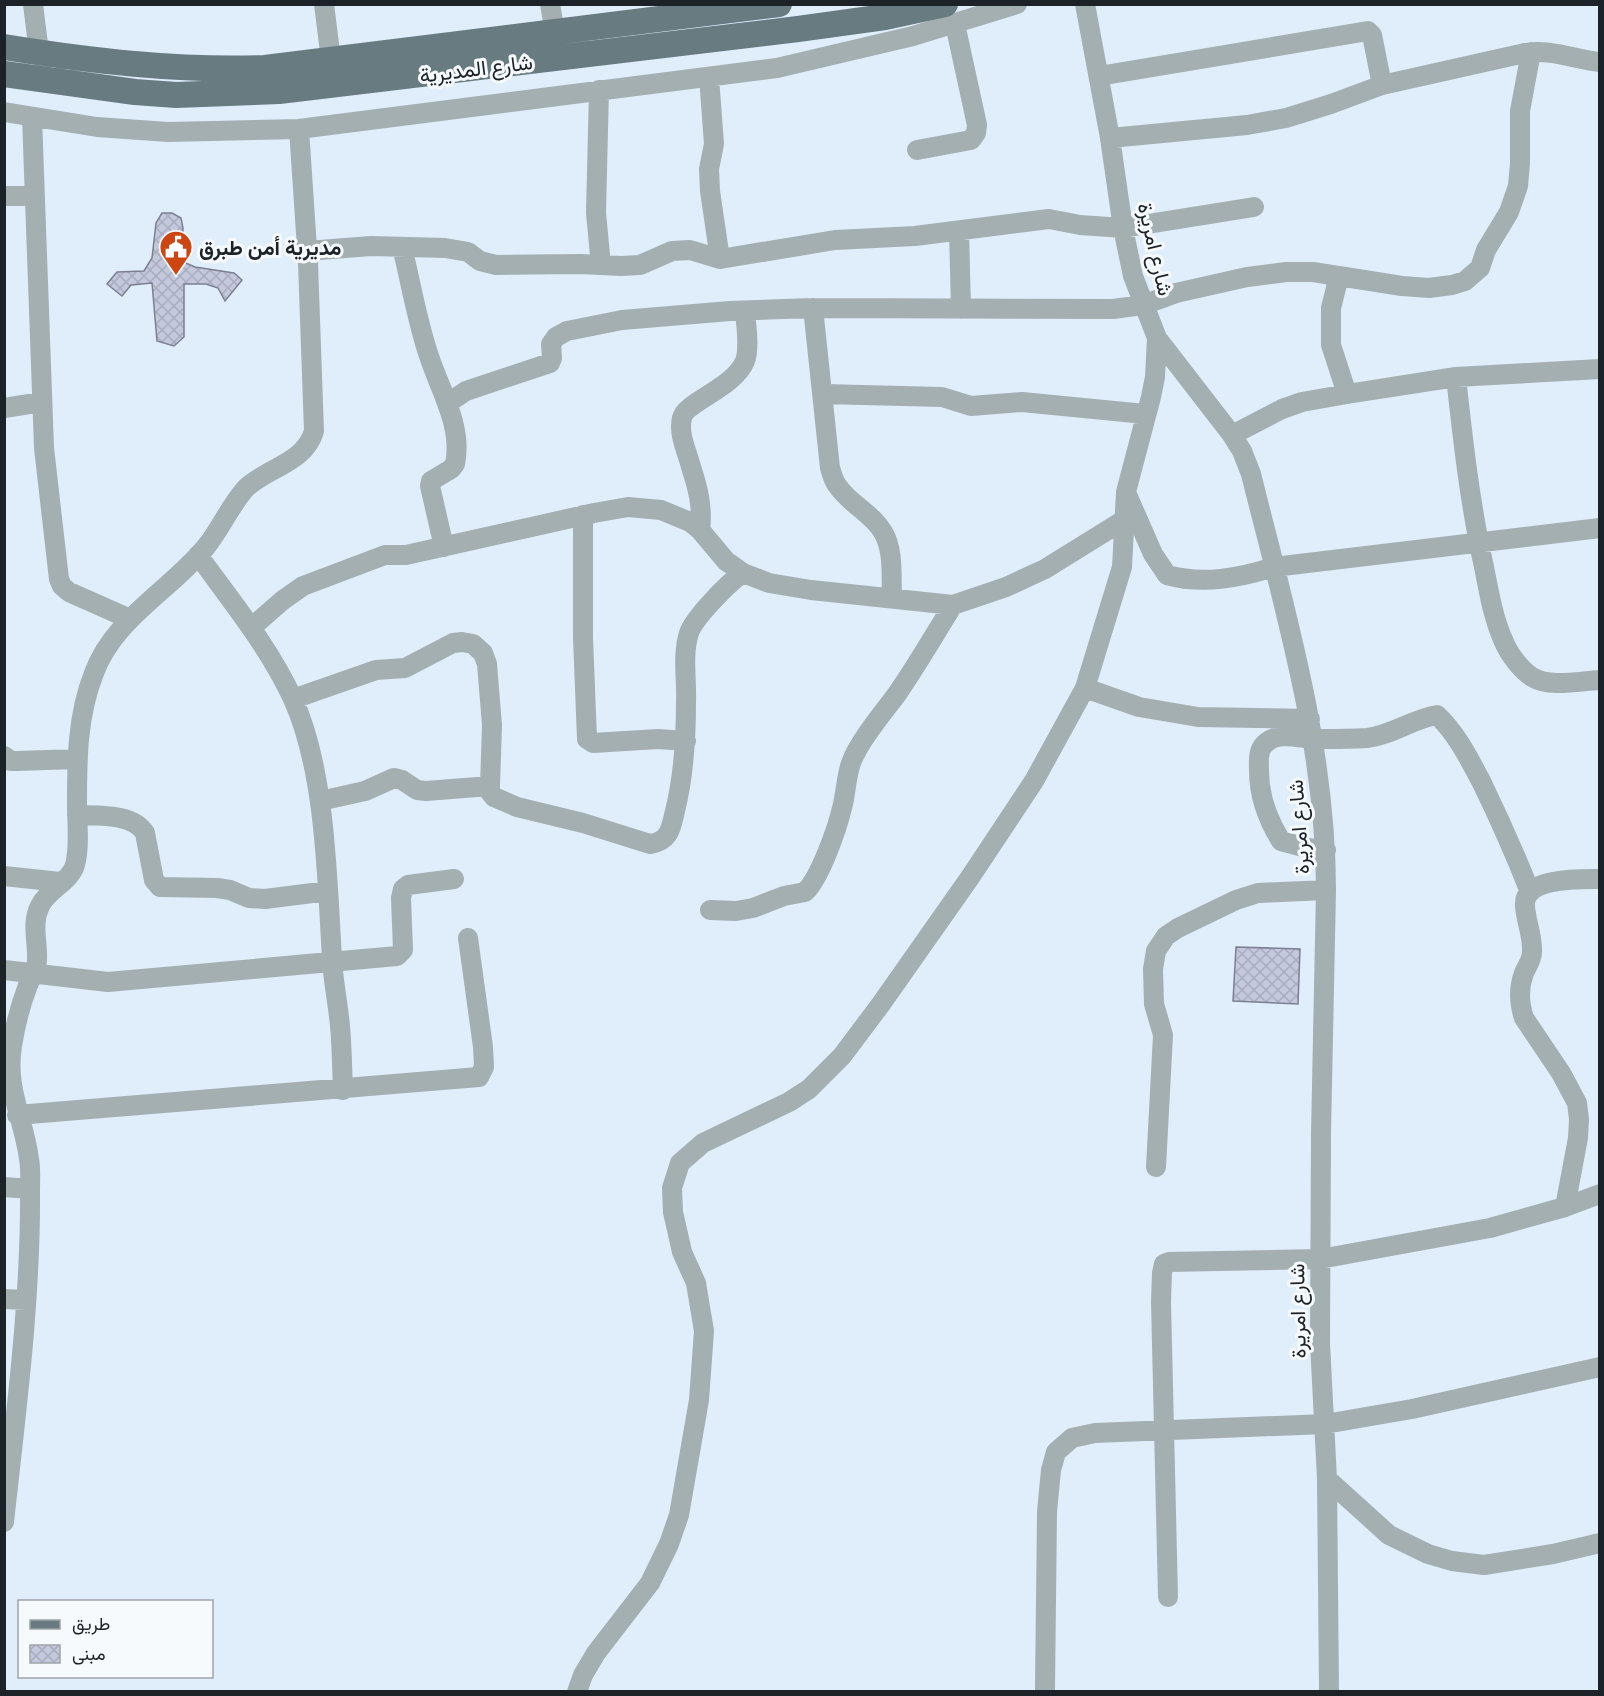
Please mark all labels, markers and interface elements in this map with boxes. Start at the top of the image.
street label: شارع المديرية [418,49,534,90]
street label: شارع امريرة [1131,200,1178,299]
public building icon: مديرية أمن طبرق [158,229,194,276]
place label: مديرية أمن طبرق [199,235,341,261]
street label: شارع امريرة [1283,779,1316,875]
street label: شارع امريرة [1284,1263,1313,1359]
legend [18,1600,213,1678]
text: طريق [72,1613,110,1635]
text: مبنى [72,1643,106,1665]

